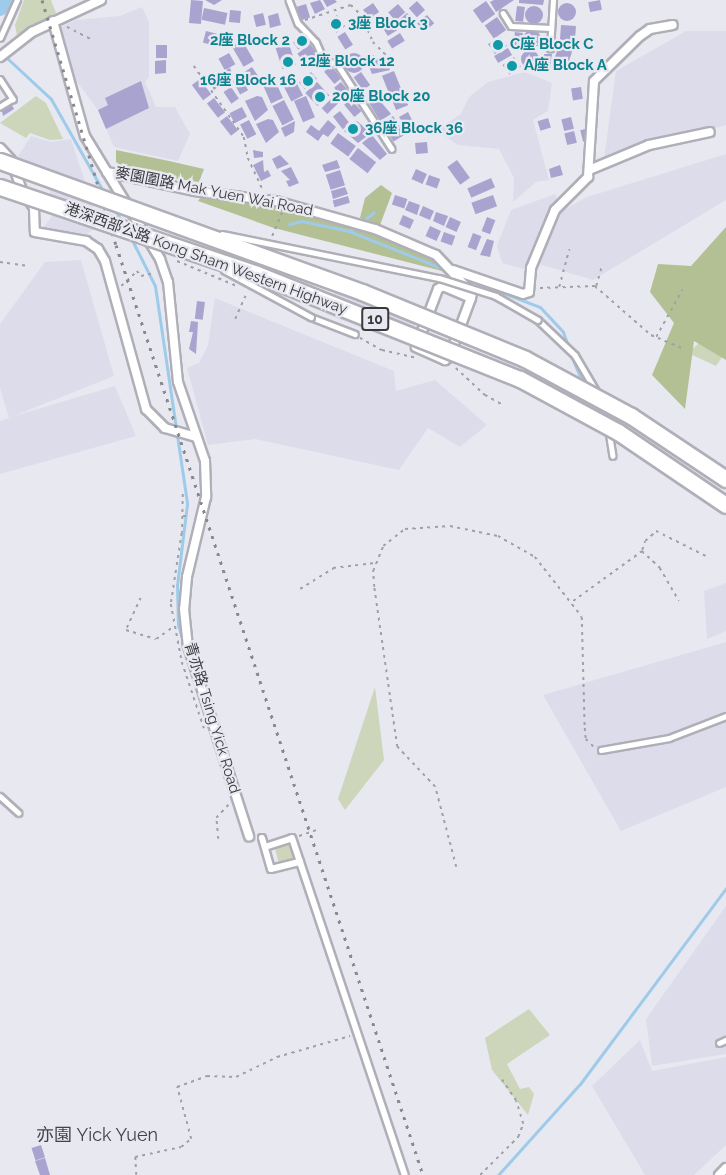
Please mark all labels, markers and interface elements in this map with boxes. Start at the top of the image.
place label: 3座 Block 3 [348,15,428,33]
marker: 3座 Block 3 [329,17,343,31]
place label: 2座 Block 2 [210,32,290,50]
marker: 2座 Block 2 [295,34,309,48]
place label: C座 Block C [510,36,594,54]
marker: C座 Block C [491,38,505,52]
place label: 12座 Block 12 [300,53,395,71]
marker: 12座 Block 12 [281,55,295,69]
place label: A座 Block A [524,57,607,75]
marker: A座 Block A [505,59,519,73]
place label: 16座 Block 16 [200,72,296,90]
marker: 16座 Block 16 [301,74,315,88]
place label: 20座 Block 20 [332,88,430,106]
marker: 20座 Block 20 [313,90,327,104]
place label: 36座 Block 36 [365,120,463,138]
marker: 36座 Block 36 [346,122,360,136]
street label: 麥園圍路 Mak Yuen Wai Road [113,164,315,220]
street label: 港深西部公路 Kong Sham Western Highway [62,199,350,319]
road number: 10 [360,308,390,330]
street label: 青亦路 Tsing Yick Road [180,640,244,796]
district label: 亦園 Yick Yuen [36,1124,158,1146]

